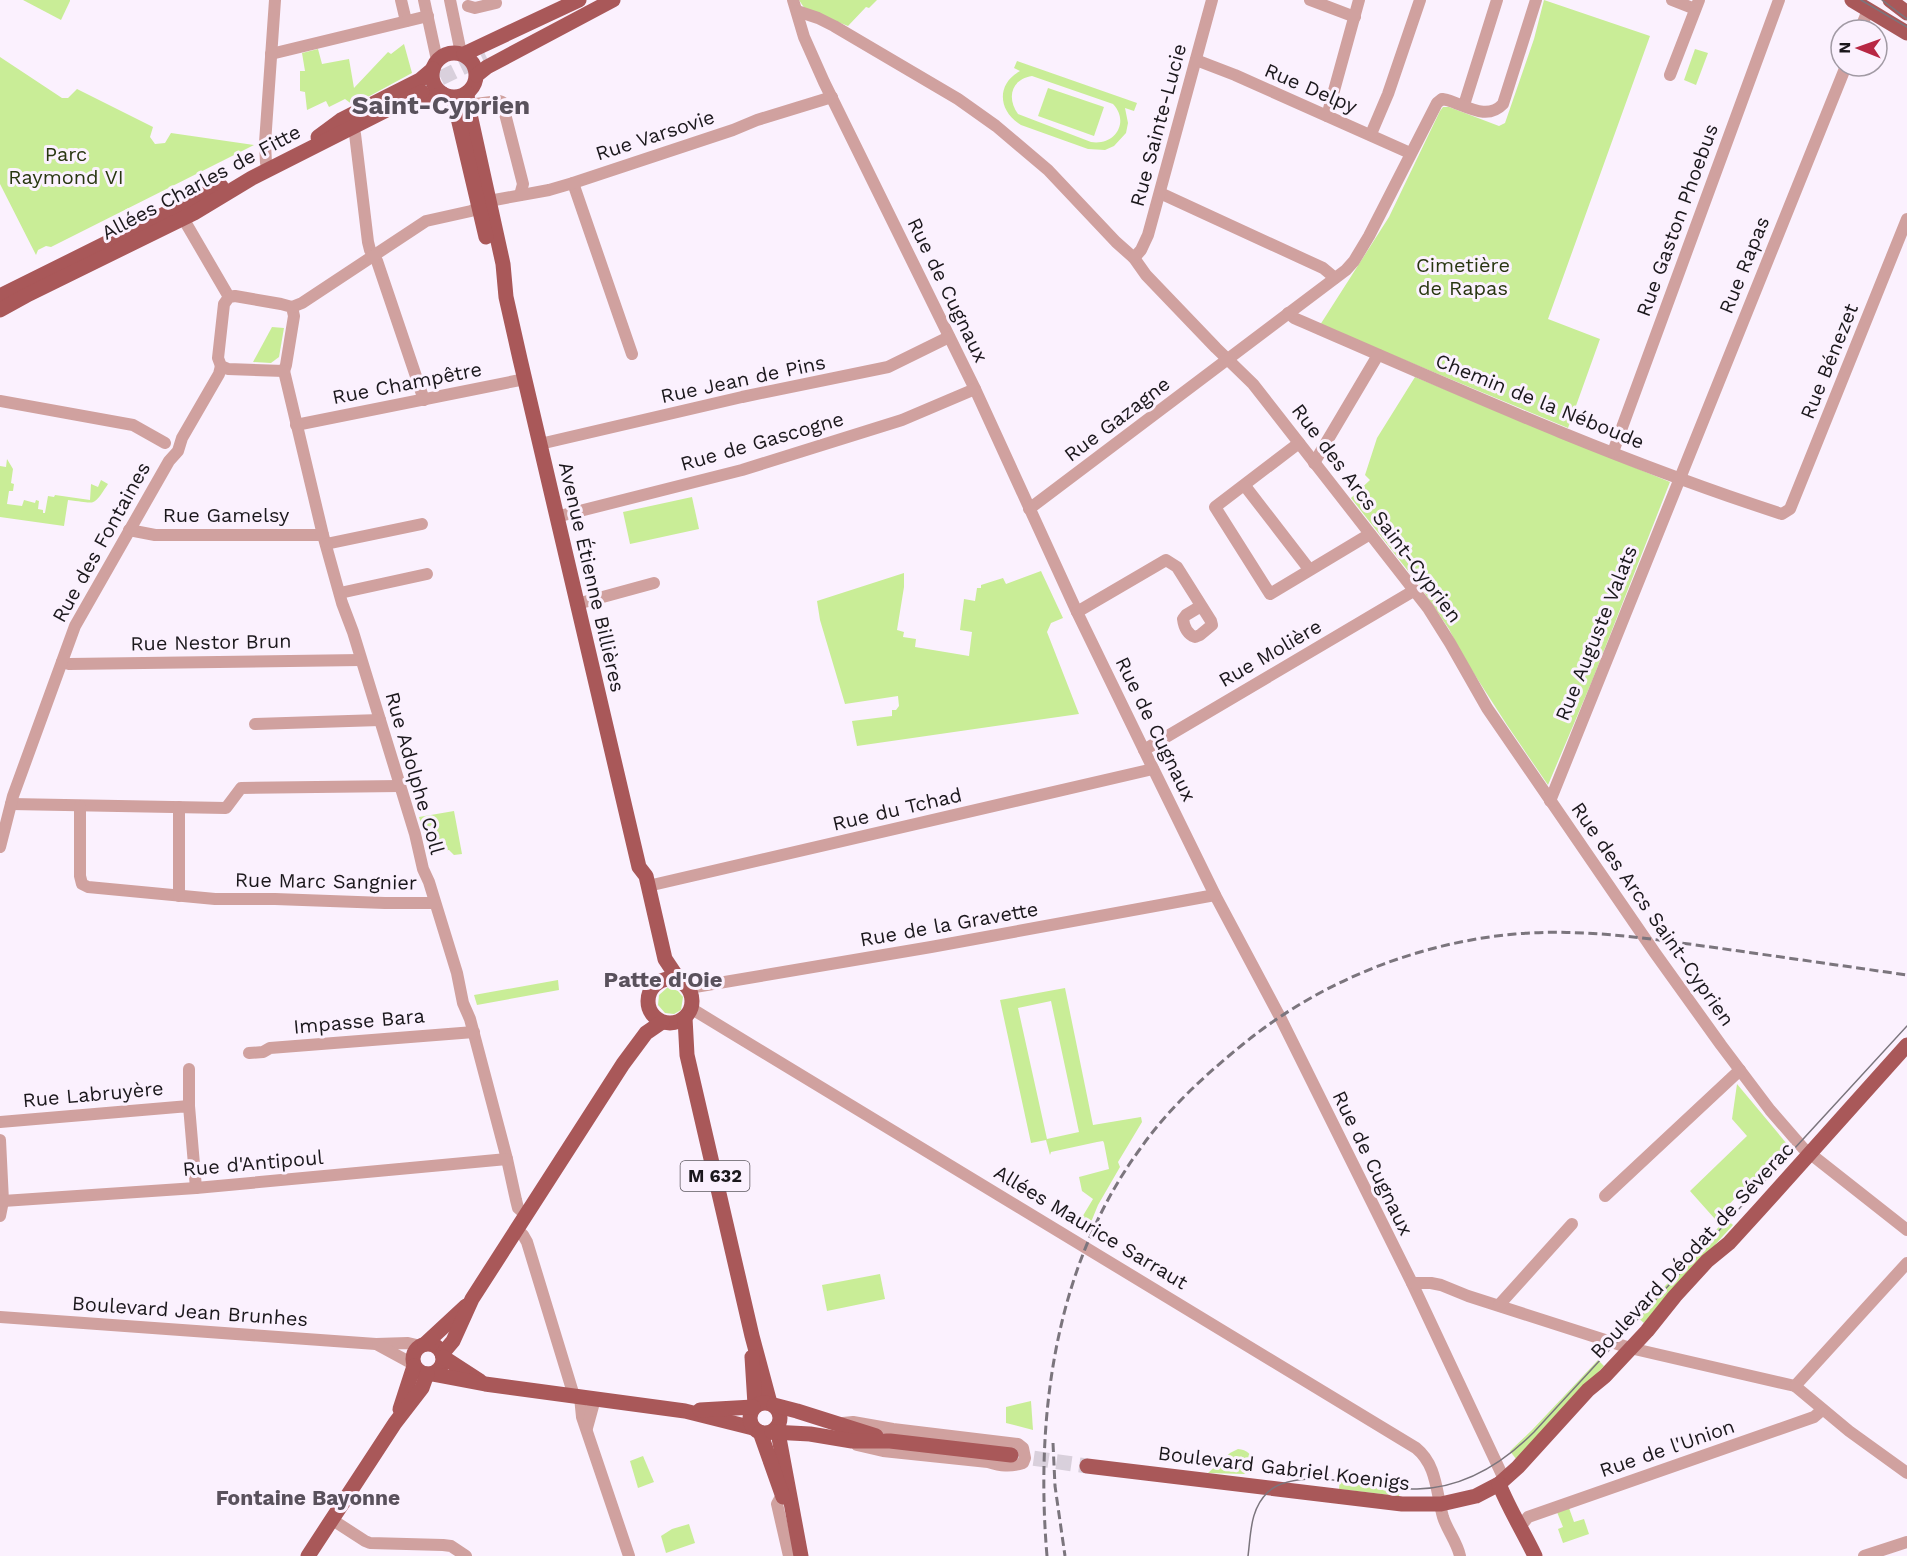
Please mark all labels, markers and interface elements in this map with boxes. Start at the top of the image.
north arrow [1829,18,1889,78]
street label: Rue Sainte-Lucie [1125,41,1191,209]
text: N [1835,42,1854,54]
street label: Rue Delpy [1261,58,1362,119]
district label: Saint-Cyprien [352,90,530,120]
street label: Rue Varsovie [592,104,718,166]
street label: Allées Charles de Fitte [97,119,305,245]
street label: Rue Gaston Phoebus [1631,120,1723,320]
park label: Parc Raymond VI [8,142,124,189]
street label: Rue Rapas [1714,213,1774,317]
street label: Rue de Cugnaux [903,214,993,366]
park label: Cimetière de Rapas [1416,253,1510,300]
street label: Rue Bénezet [1795,299,1863,422]
street label: Chemin de la Néboude [1432,348,1648,454]
street label: Rue Jean de Pins [658,350,828,408]
street label: Rue Champêtre [330,357,484,409]
street label: Rue Gazagne [1059,371,1175,467]
street label: Rue des Arcs Saint-Cyprien [1287,399,1467,627]
street label: Rue de Gascogne [678,406,846,476]
street label: Rue des Fontaines [47,457,155,627]
street label: Avenue Étienne Billières [554,459,630,695]
street label: Rue Gamelsy [163,503,290,527]
street label: Rue Auguste Valats [1550,542,1642,724]
street label: Rue Molière [1214,614,1326,692]
street label: Rue Nestor Brun [130,629,292,655]
street label: Rue de Cugnaux [1111,653,1201,805]
street label: Rue Adolphe Coll [380,689,450,857]
street label: Rue du Tchad [830,782,964,836]
street label: Rue des Arcs Saint-Cyprien [1566,797,1740,1031]
street label: Rue Marc Sangnier [235,867,417,895]
street label: Rue de la Gravette [858,897,1040,951]
district label: Patte d'Oie [603,967,723,992]
street label: Impasse Bara [292,1003,426,1039]
street label: Rue Labruyère [22,1076,164,1112]
street label: Rue de Cugnaux [1328,1087,1418,1239]
street label: Boulevard Déodat de Séverac [1585,1137,1799,1363]
street label: Rue d'Antipoul [182,1145,324,1181]
street label: Allées Maurice Sarraut [990,1160,1193,1295]
road number: M 632 [680,1161,750,1191]
street label: Boulevard Jean Brunhes [71,1291,309,1331]
street label: Rue de l'Union [1596,1414,1738,1482]
street label: Boulevard Gabriel Koenigs [1157,1441,1411,1495]
district label: Fontaine Bayonne [216,1485,400,1510]

